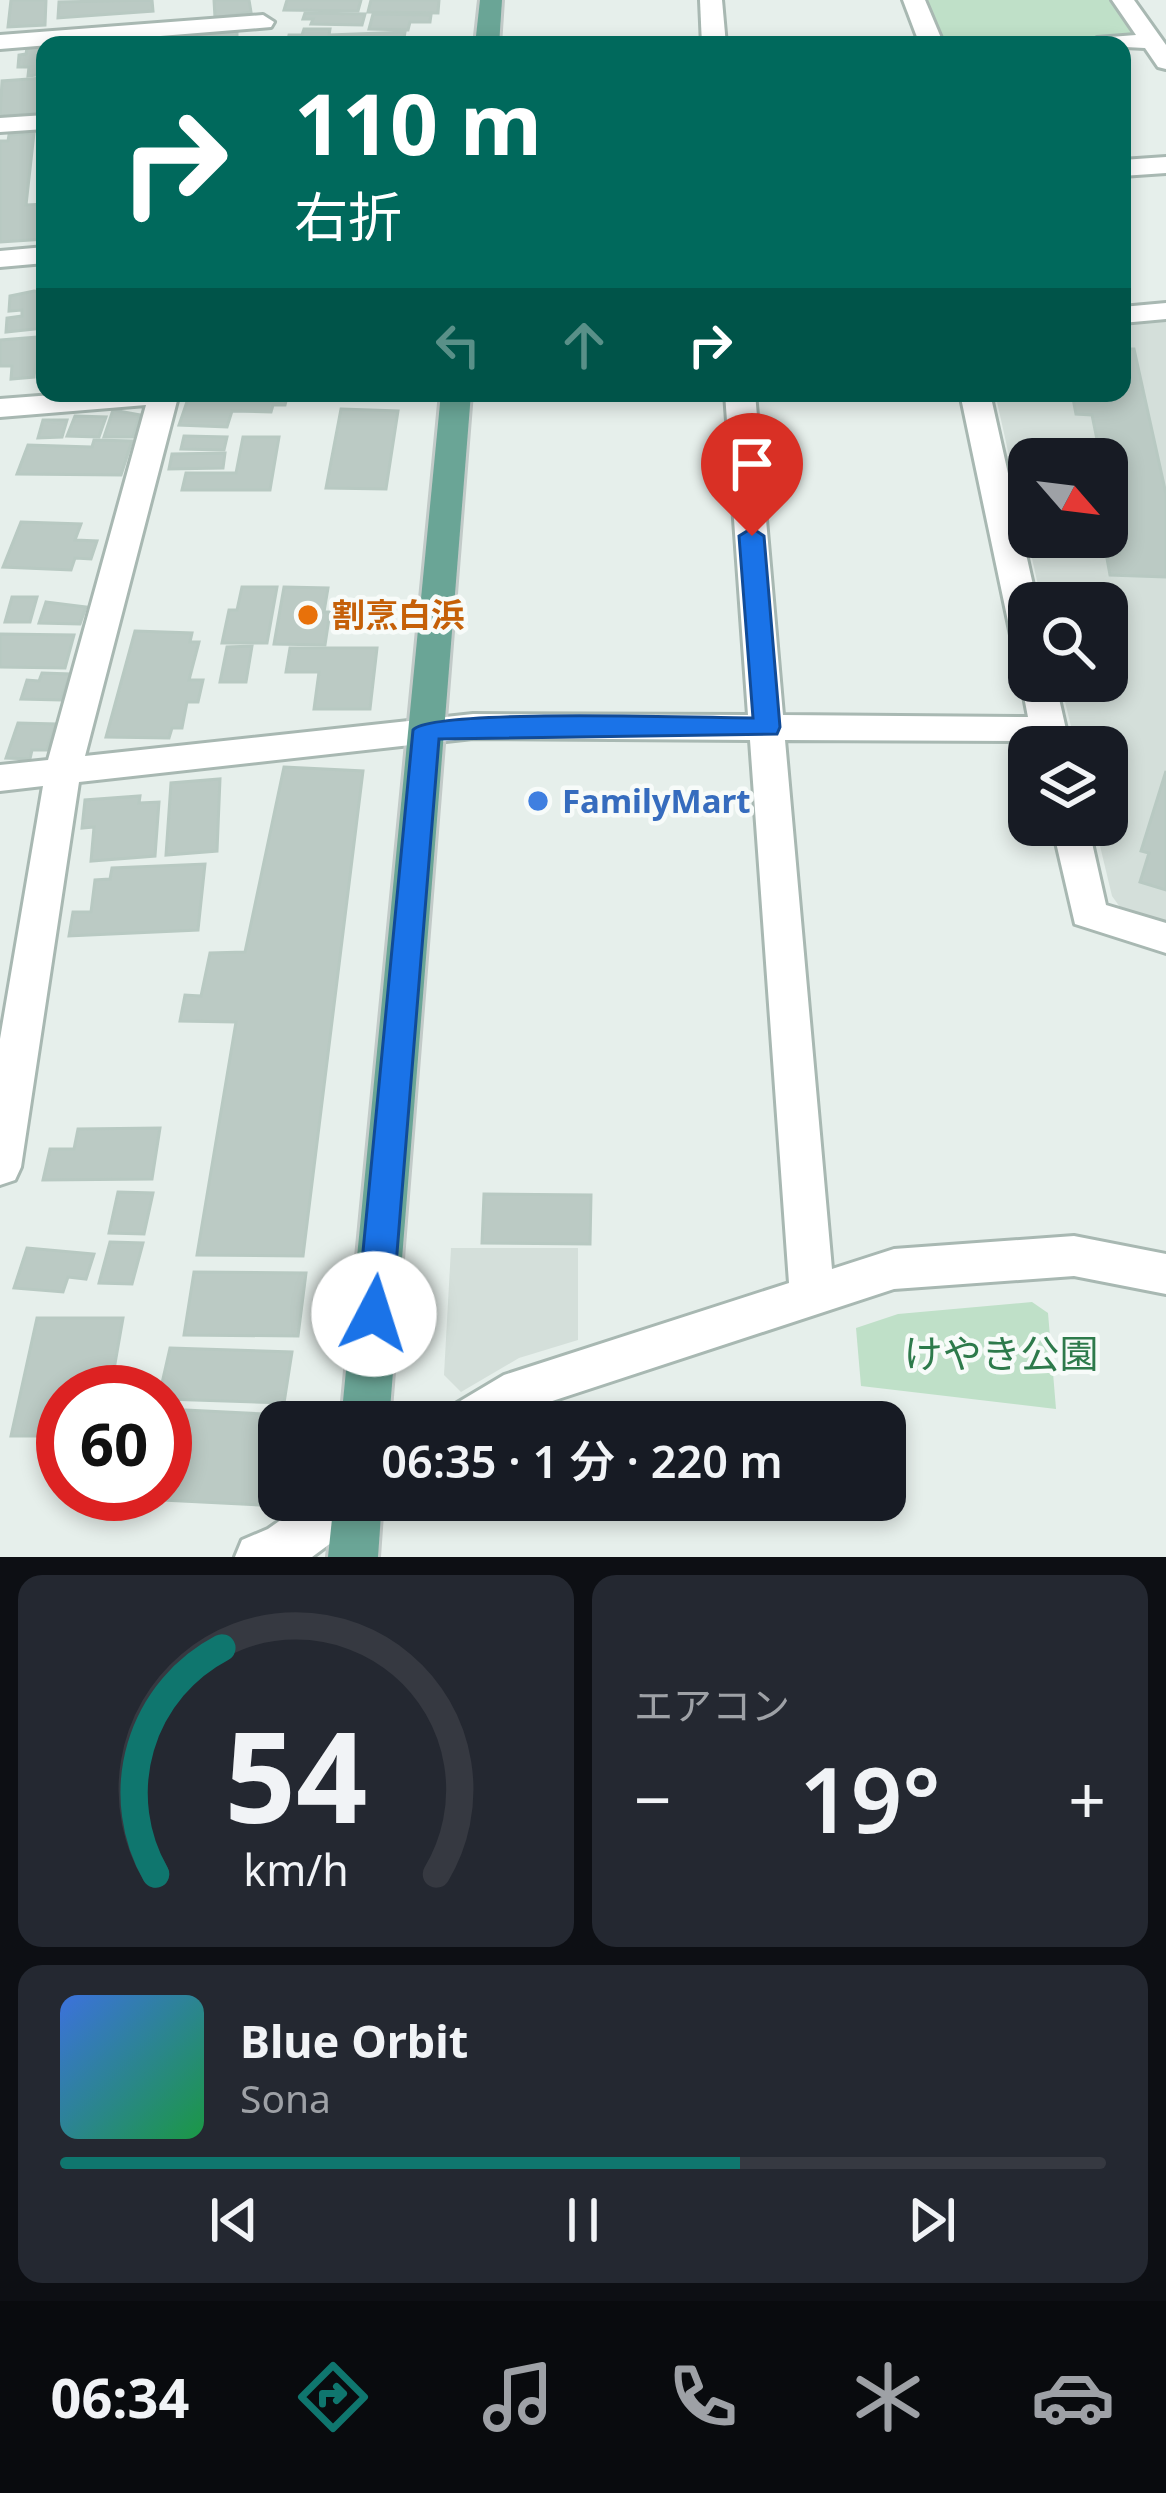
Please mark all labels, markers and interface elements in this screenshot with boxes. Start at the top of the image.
text: 110 m [294,65,542,180]
icon: right [96,84,252,240]
text: 右折 [294,179,402,253]
icon: left [425,312,491,378]
icon: ahead [551,312,617,378]
icon: right [677,312,743,378]
pin [701,413,803,536]
icon: arrive [719,431,785,497]
north arrow [1008,438,1128,558]
map controls [1008,438,1128,846]
button: search [1008,582,1128,702]
place label: 割烹白浜 [332,592,464,637]
marker: 割烹白浜 [295,602,321,628]
button: layers [1008,726,1128,846]
place label: FamilyMart [562,778,751,823]
marker: FamilyMart [525,788,551,814]
position arrow [311,1251,437,1377]
park label: けやき公園 [903,1326,1099,1379]
speed limit sign: 60 [36,1365,192,1521]
text: 06:35 · 1 分 · 220 m [381,1430,783,1491]
text: エアコン [634,1678,790,1731]
text: 54 [225,1690,367,1860]
text: 19° [799,1737,941,1859]
text: − [634,1753,672,1843]
text: + [1068,1753,1106,1843]
text: km/h [243,1840,349,1899]
text: Blue Orbit [240,2010,468,2071]
text: Sona [240,2071,331,2124]
icon: previous [201,2187,267,2253]
icon: pause [550,2187,616,2253]
icon: next [899,2187,965,2253]
icon: directions [291,2355,375,2439]
icon: music [476,2355,560,2439]
icon: phone [661,2355,745,2439]
icon: climate [846,2355,930,2439]
icon: car [1031,2355,1115,2439]
text: 06:34 [51,2360,189,2434]

